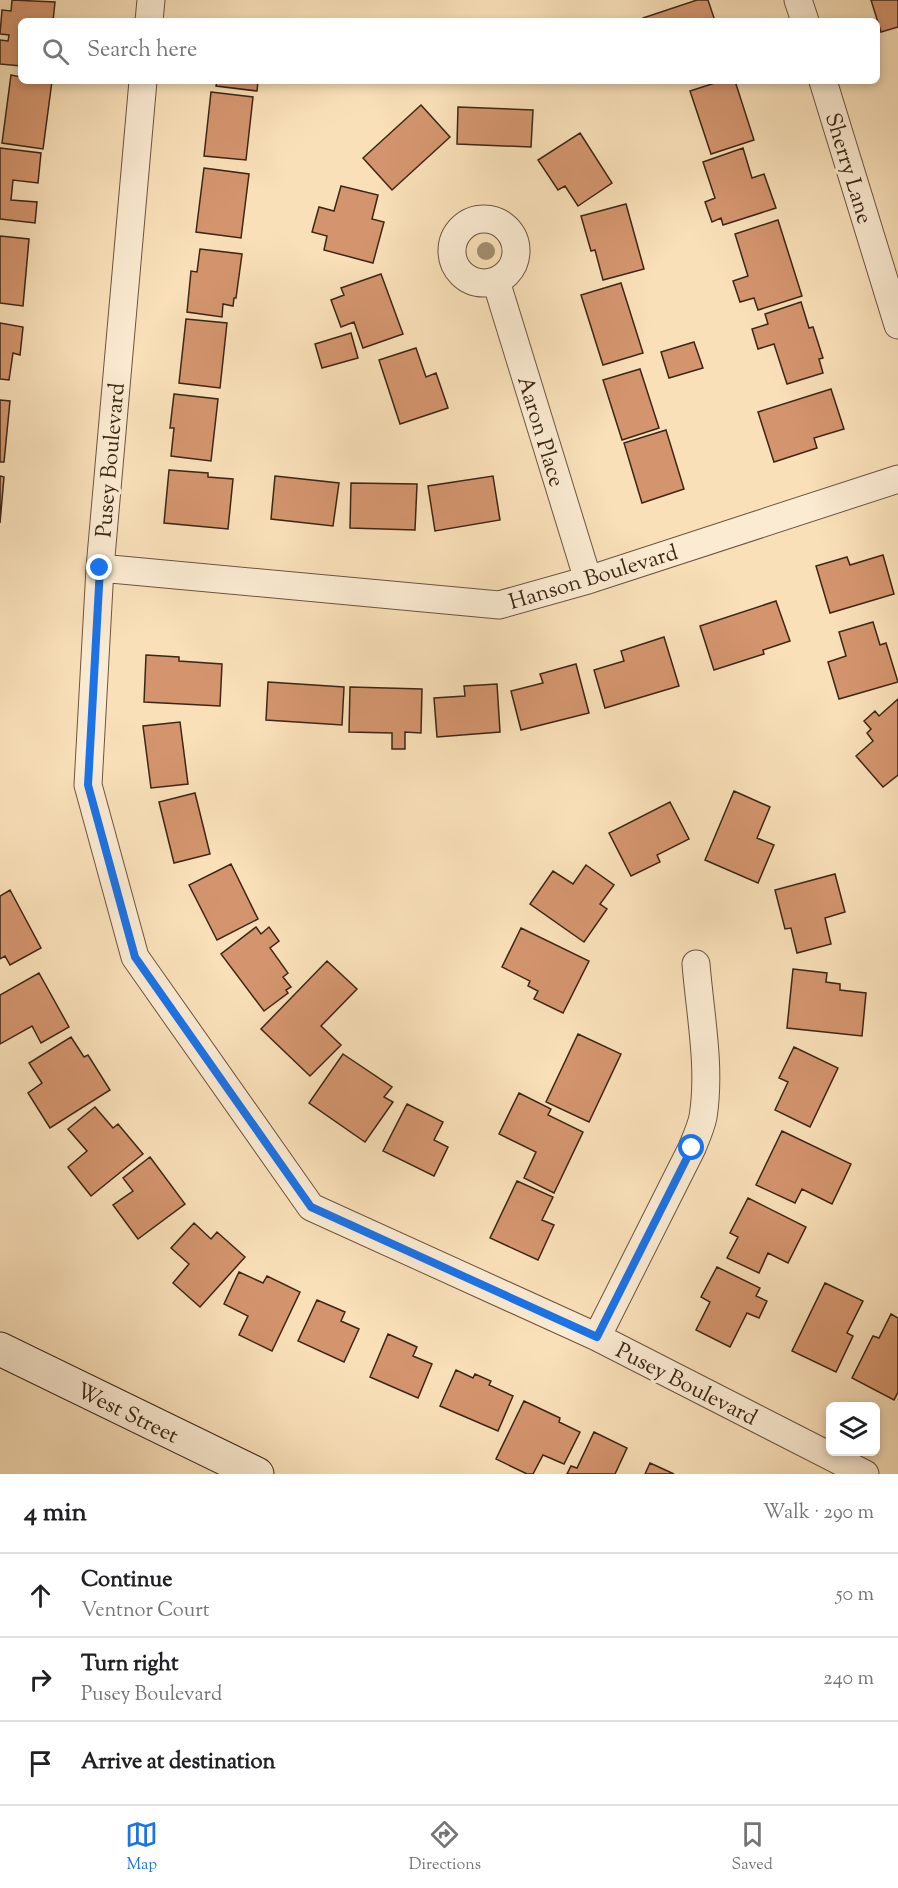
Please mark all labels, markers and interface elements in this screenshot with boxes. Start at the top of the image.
search box [18,18,880,84]
icon: search [39,35,72,68]
text: Search here [87,35,197,67]
street label: Sherry Lane [815,109,879,228]
street label: Aaron Place [507,373,571,491]
street label: Pusey Boulevard [89,381,135,539]
street label: Hanson Boulevard [505,538,682,620]
route end [86,554,112,580]
route start [678,1134,704,1160]
street label: Pusey Boulevard [609,1336,762,1435]
street label: West Street [70,1376,184,1453]
map controls [826,1402,880,1456]
button: layers [826,1402,880,1456]
text: 4 min [24,1495,87,1532]
text: Walk · 290 m [763,1499,874,1528]
text: Continue [81,1565,172,1597]
icon: ahead [24,1579,57,1612]
text: 50 m [836,1581,874,1610]
text: Ventnor Court [81,1597,210,1626]
text: Turn right [81,1649,178,1681]
icon: right [24,1663,57,1696]
text: 240 m [823,1665,874,1694]
text: Pusey Boulevard [81,1681,222,1710]
icon: arrive [24,1747,57,1780]
text: Arrive at destination [81,1747,276,1779]
tab: Map [125,1818,158,1877]
tab: Directions [409,1818,481,1877]
tab: Saved [732,1818,773,1877]

